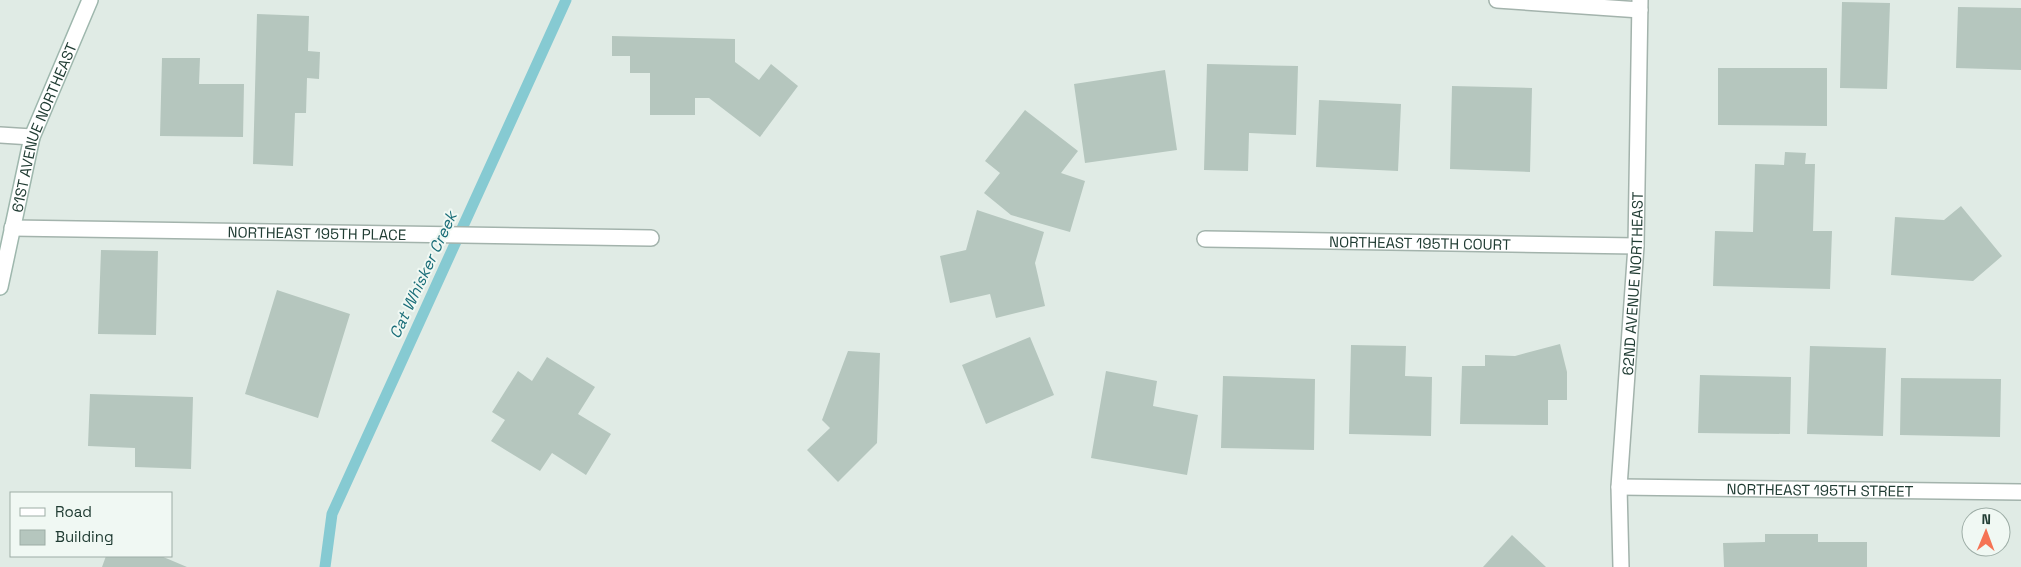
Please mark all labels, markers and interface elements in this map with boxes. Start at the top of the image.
street label: 61ST AVENUE NORTHEAST [7,39,81,214]
street label: 62ND AVENUE NORTHEAST [1617,191,1646,376]
water label: Cat Whisker Creek [384,206,463,342]
street label: NORTHEAST 195TH PLACE [228,222,406,244]
street label: NORTHEAST 195TH COURT [1329,232,1511,253]
street label: NORTHEAST 195TH STREET [1727,479,1914,500]
legend [10,492,172,557]
text: Road [55,502,92,521]
north arrow [1961,507,2011,557]
text: N [1981,510,1991,528]
text: Building [55,527,114,546]

